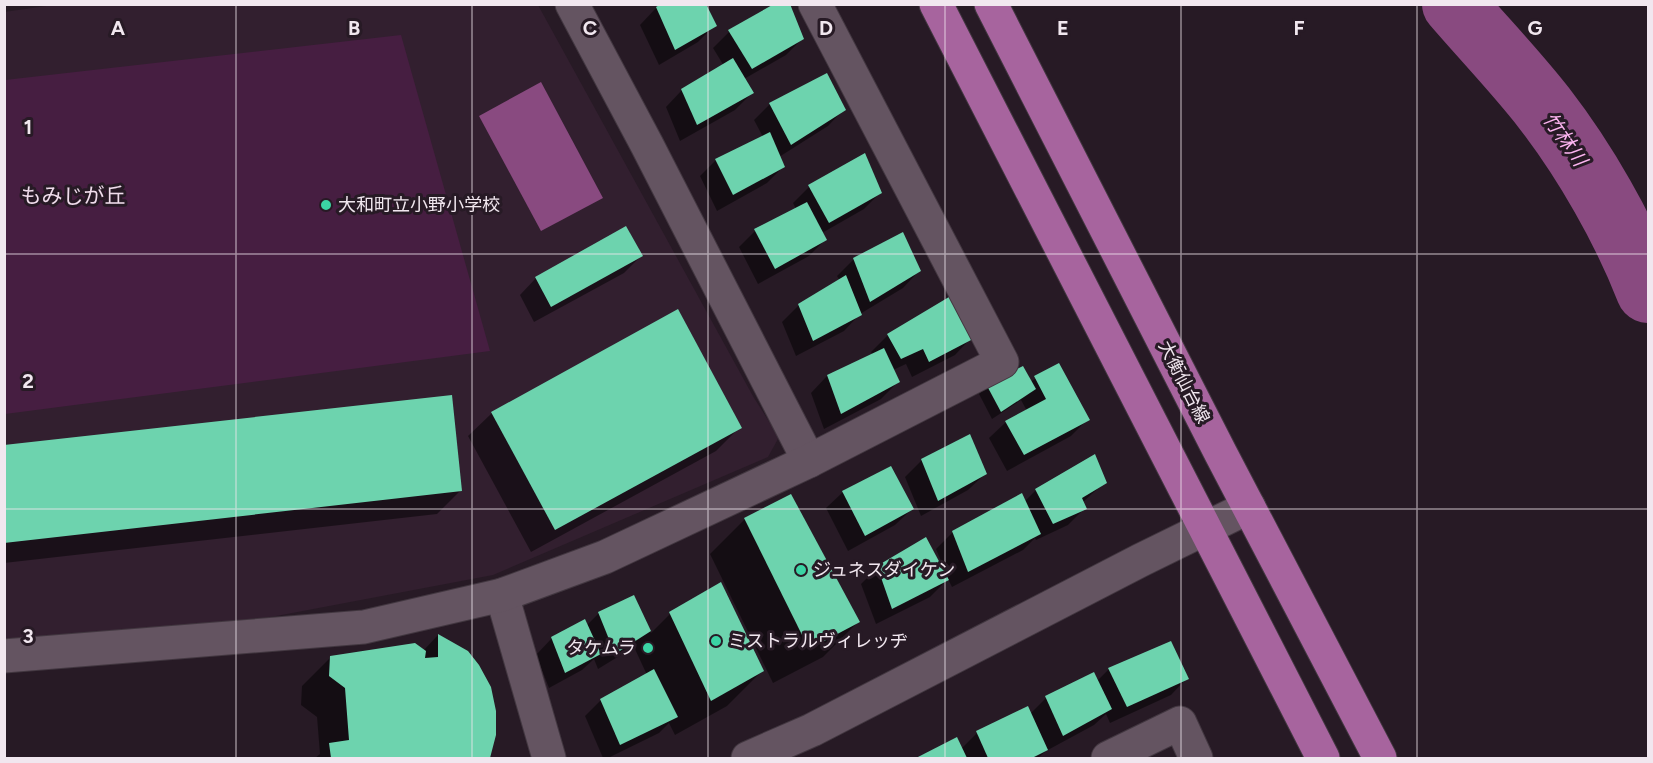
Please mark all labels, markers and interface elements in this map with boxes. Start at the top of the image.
text: A [111,16,126,40]
text: B [348,16,360,40]
text: C [583,16,597,40]
text: D [819,16,833,40]
text: E [1057,16,1069,40]
text: F [1293,16,1305,40]
text: G [1528,16,1543,40]
water label: 竹林川 [1538,108,1593,172]
text: 1 [24,115,32,139]
district label: もみじが丘 [21,183,126,208]
place label: 大和町立小野小学校 [338,194,500,216]
marker: 大和町立小野小学校 [319,198,333,212]
street label: 大衡仙台線 [1154,337,1214,427]
text: 2 [22,369,34,393]
place label: ジュネスダイケン [813,559,955,581]
marker: ジュネスダイケン [794,563,808,577]
text: 3 [22,624,34,648]
place label: ミストラルヴィレッヂ [728,630,908,652]
marker: ミストラルヴィレッヂ [709,634,723,648]
place label: タケムラ [566,637,636,659]
marker: タケムラ [641,641,655,655]

